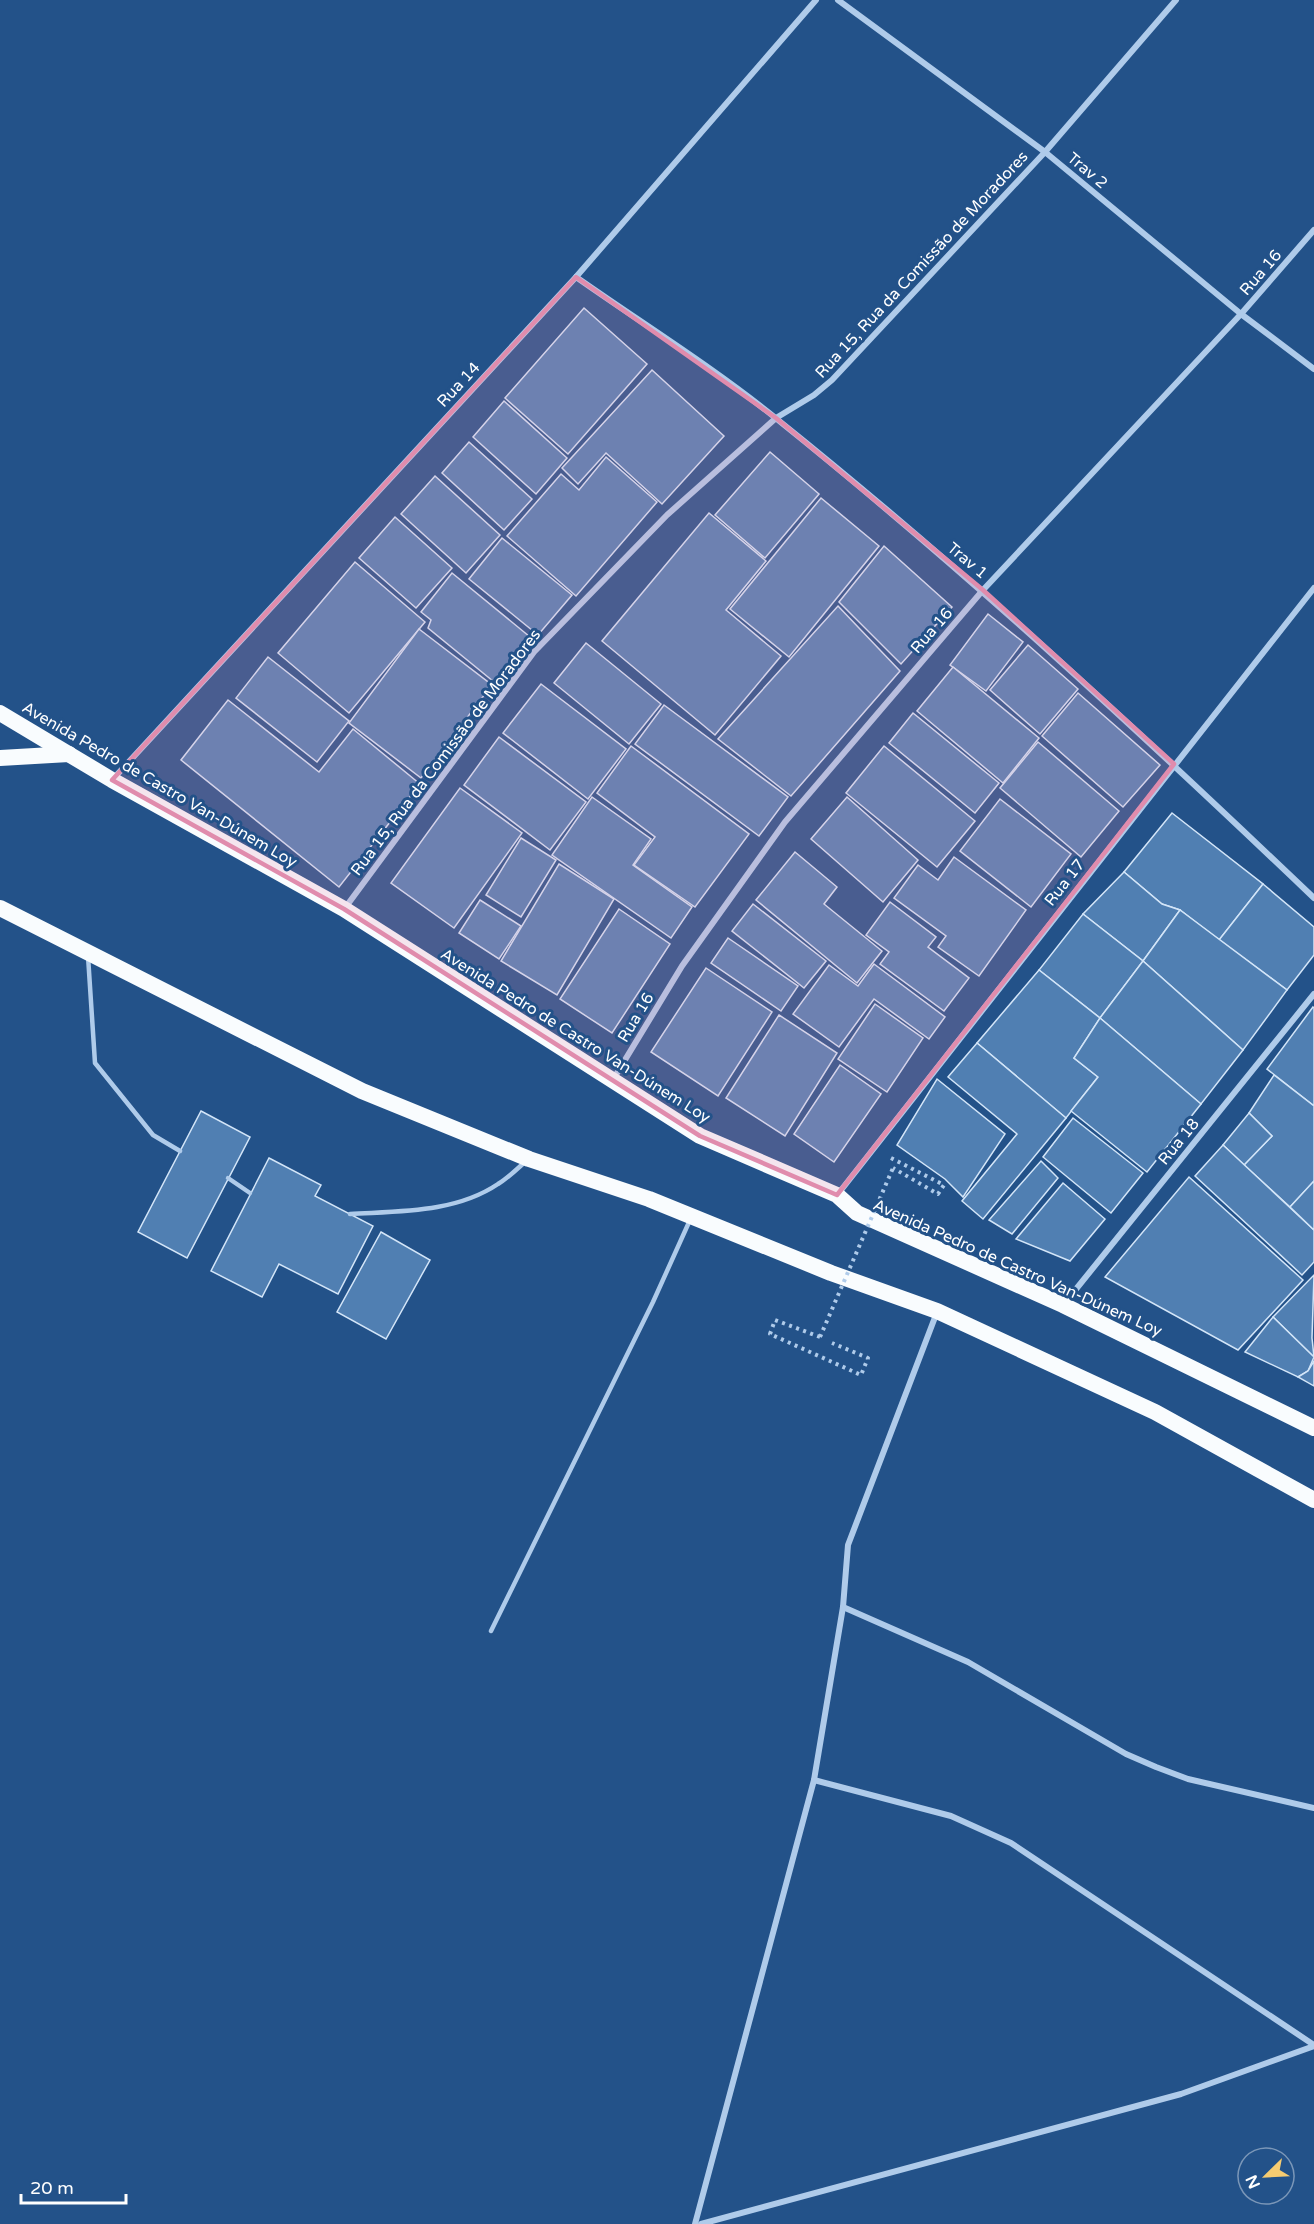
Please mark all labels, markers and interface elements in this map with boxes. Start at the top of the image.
street label: Rua 15, Rua da Comissão de Moradores [811,147,1033,382]
street label: Trav 2 [1063,148,1112,193]
street label: Rua 16 [1235,246,1286,300]
street label: Rua 14 [433,358,485,411]
street label: Trav 1 [943,538,992,583]
street label: Rua 16 [906,604,957,658]
street label: Rua 15, Rua da Comissão de Moradores [347,625,545,880]
street label: Avenida Pedro de Castro Van-Dúnem Loy [18,698,301,872]
street label: Rua 17 [1040,855,1089,910]
street label: Avenida Pedro de Castro Van-Dúnem Loy [437,944,714,1128]
street label: Rua 16 [613,989,658,1046]
street label: Rua 18 [1154,1114,1204,1169]
street label: Avenida Pedro de Castro Van-Dúnem Loy [870,1195,1166,1341]
north arrow [1236,2146,1296,2206]
scale bar [21,2167,126,2205]
text: N [1241,2172,1265,2192]
text: 20 m [30,2177,74,2199]

